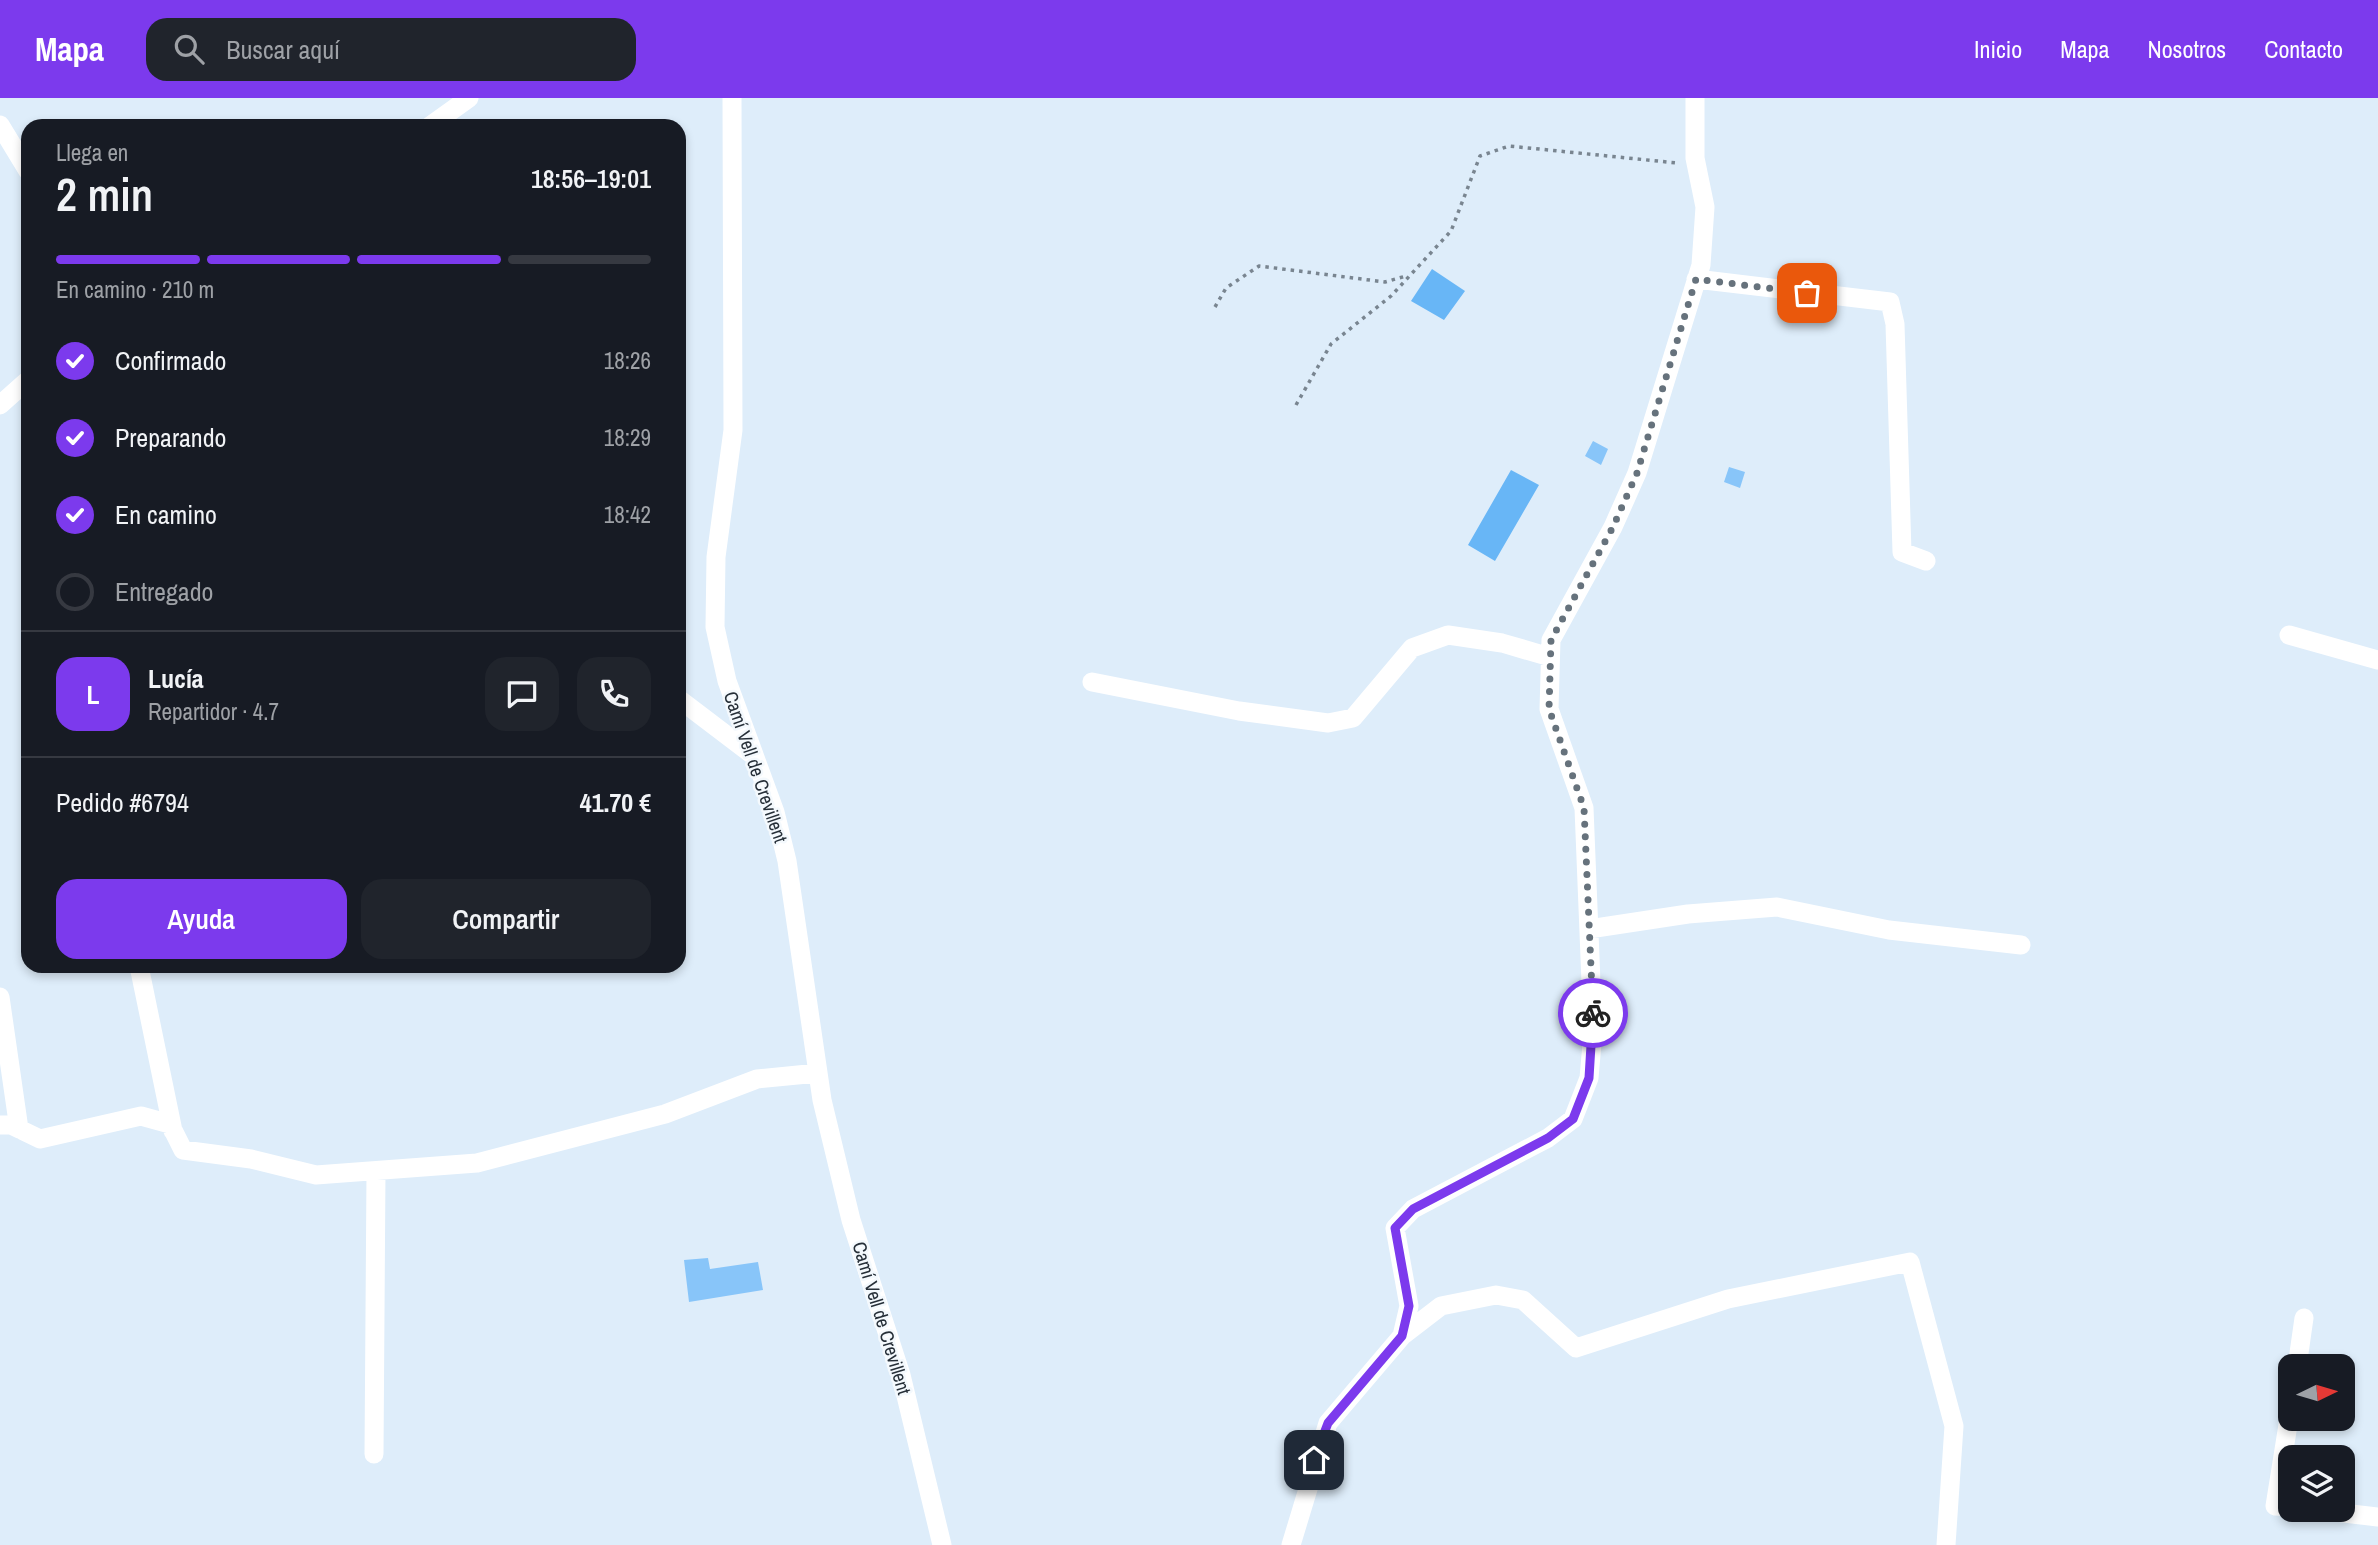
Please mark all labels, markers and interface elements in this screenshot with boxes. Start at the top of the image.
search box [146,18,636,81]
text: Mapa [35,27,104,71]
icon: search [170,30,208,68]
text: Buscar aquí [226,32,340,67]
text: Inicio [1974,33,2022,65]
text: Mapa [2060,33,2109,65]
text: Nosotros [2147,33,2226,65]
text: Contacto [2264,33,2343,65]
text: Llega en [56,137,128,168]
text: 18:56–19:01 [531,161,651,196]
text: 2 min [56,163,153,225]
pin [1777,263,1837,323]
text: En camino · 210 m [56,274,214,305]
icon: bag [1788,274,1826,312]
icon: check [56,342,94,380]
text: Confirmado [115,343,226,378]
text: 18:26 [604,345,651,376]
icon: check [56,419,94,457]
text: Preparando [115,420,226,455]
text: 18:29 [604,422,651,453]
icon: check [56,496,94,534]
text: En camino [115,497,217,532]
text: 18:42 [604,499,651,530]
text: Entregado [115,574,213,609]
button: chat [485,657,559,731]
button: phone [577,657,651,731]
text: Lucía [148,661,204,696]
text: L [86,677,100,712]
street label: Camí Vell de Crevillent [718,688,794,847]
text: Repartidor · 4.7 [148,696,279,727]
text: Pedido #6794 [56,785,189,820]
text: 41.70 € [580,785,651,820]
button: Ayuda [56,879,347,959]
button: Compartir [361,879,651,959]
courier [1558,978,1628,1048]
icon: bike [1574,994,1612,1032]
street label: Camí Vell de Crevillent [846,1238,918,1398]
north arrow [2278,1354,2356,1432]
map controls [2278,1354,2355,1522]
pin [1284,1430,1344,1490]
icon: home [1295,1441,1333,1479]
button: layers [2278,1445,2355,1522]

